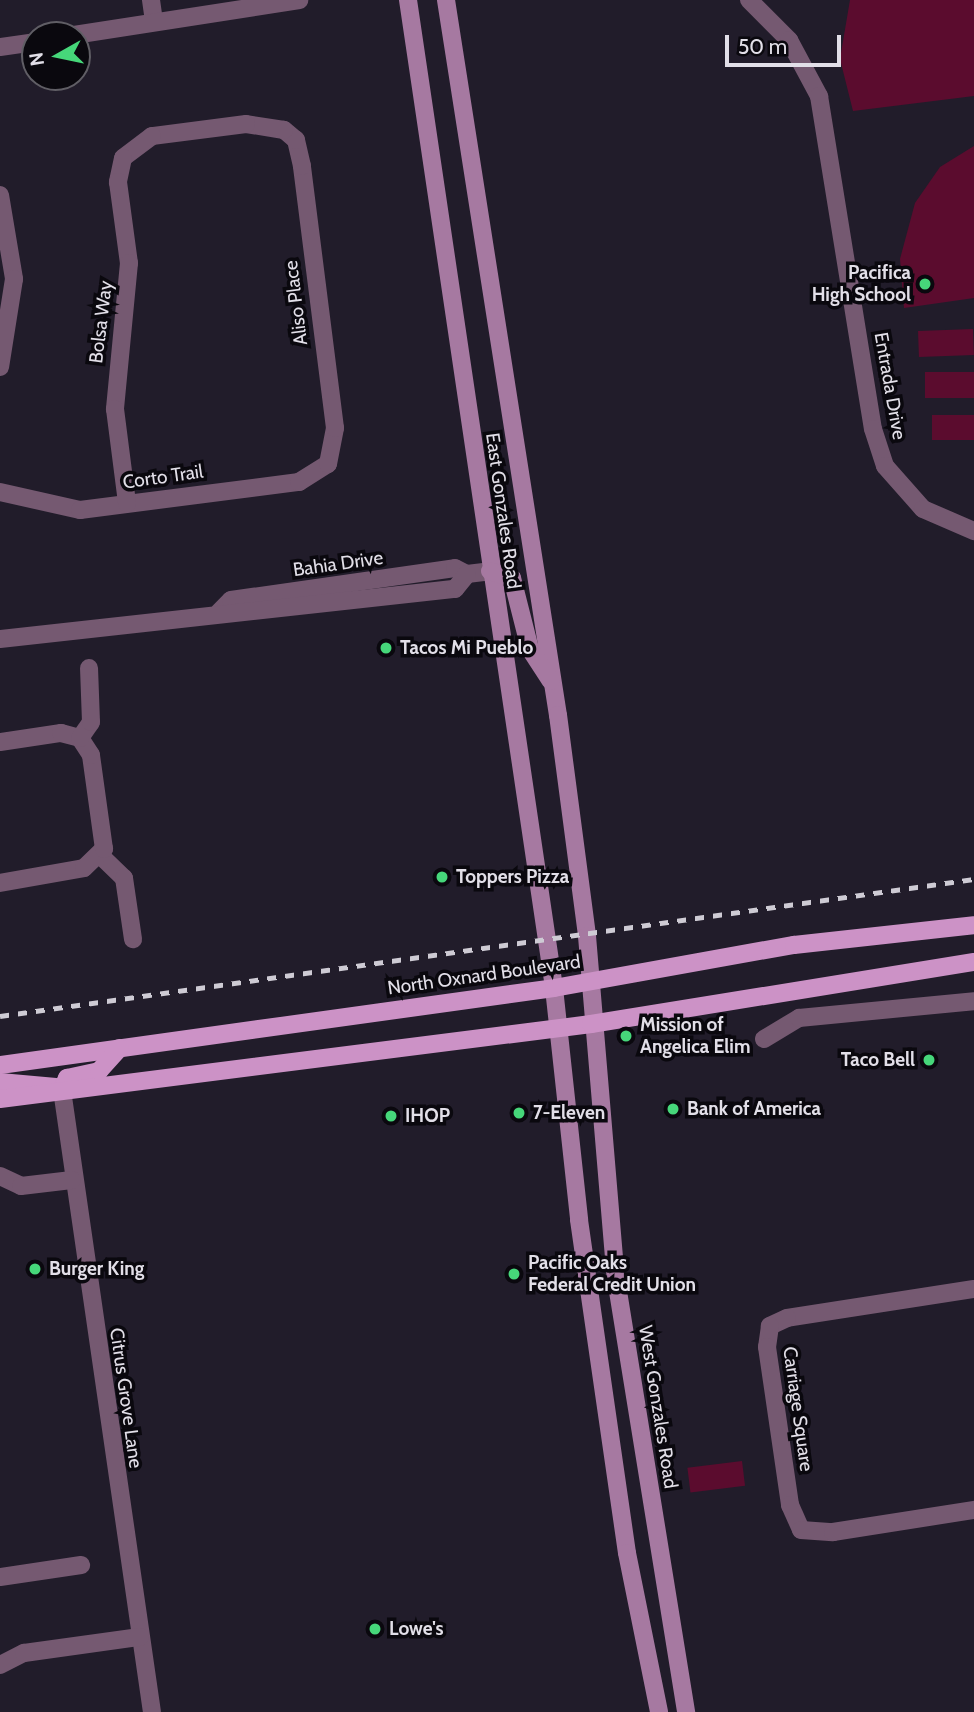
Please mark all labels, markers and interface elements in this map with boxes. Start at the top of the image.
north arrow [21,21,91,91]
scale bar [729,21,844,65]
text: 50 m [738,34,787,59]
text: N [24,51,49,67]
street label: Aliso Place [279,259,313,347]
place label: Pacifica High School [812,262,911,306]
marker: Pacifica High School [917,276,933,292]
street label: Bolsa Way [85,279,117,365]
street label: Entrada Drive [869,330,911,442]
street label: East Gonzales Road [481,431,525,591]
street label: Corto Trail [121,460,205,494]
street label: Bahia Drive [291,546,385,582]
place label: Tacos Mi Pueblo [400,637,533,659]
marker: Tacos Mi Pueblo [378,640,394,656]
place label: Toppers Pizza [456,866,569,888]
marker: Toppers Pizza [434,869,450,885]
street label: North Oxnard Boulevard [386,950,582,1000]
place label: Mission of Angelica Elim [640,1014,750,1058]
marker: Mission of Angelica Elim [618,1028,634,1044]
place label: Taco Bell [841,1049,915,1071]
marker: Taco Bell [921,1052,937,1068]
place label: Bank of America [687,1098,821,1120]
marker: Bank of America [665,1101,681,1117]
place label: 7-Eleven [533,1102,605,1124]
place label: IHOP [405,1105,450,1127]
marker: 7-Eleven [511,1105,527,1121]
marker: IHOP [383,1108,399,1124]
place label: Pacific Oaks Federal Credit Union [528,1252,696,1296]
place label: Burger King [49,1258,144,1280]
marker: Burger King [27,1261,43,1277]
marker: Pacific Oaks Federal Credit Union [506,1266,522,1282]
street label: West Gonzales Road [634,1324,682,1490]
street label: Citrus Grove Lane [105,1326,147,1470]
street label: Carriage Square [778,1345,818,1473]
place label: Lowe's [389,1618,444,1640]
marker: Lowe's [367,1621,383,1637]

